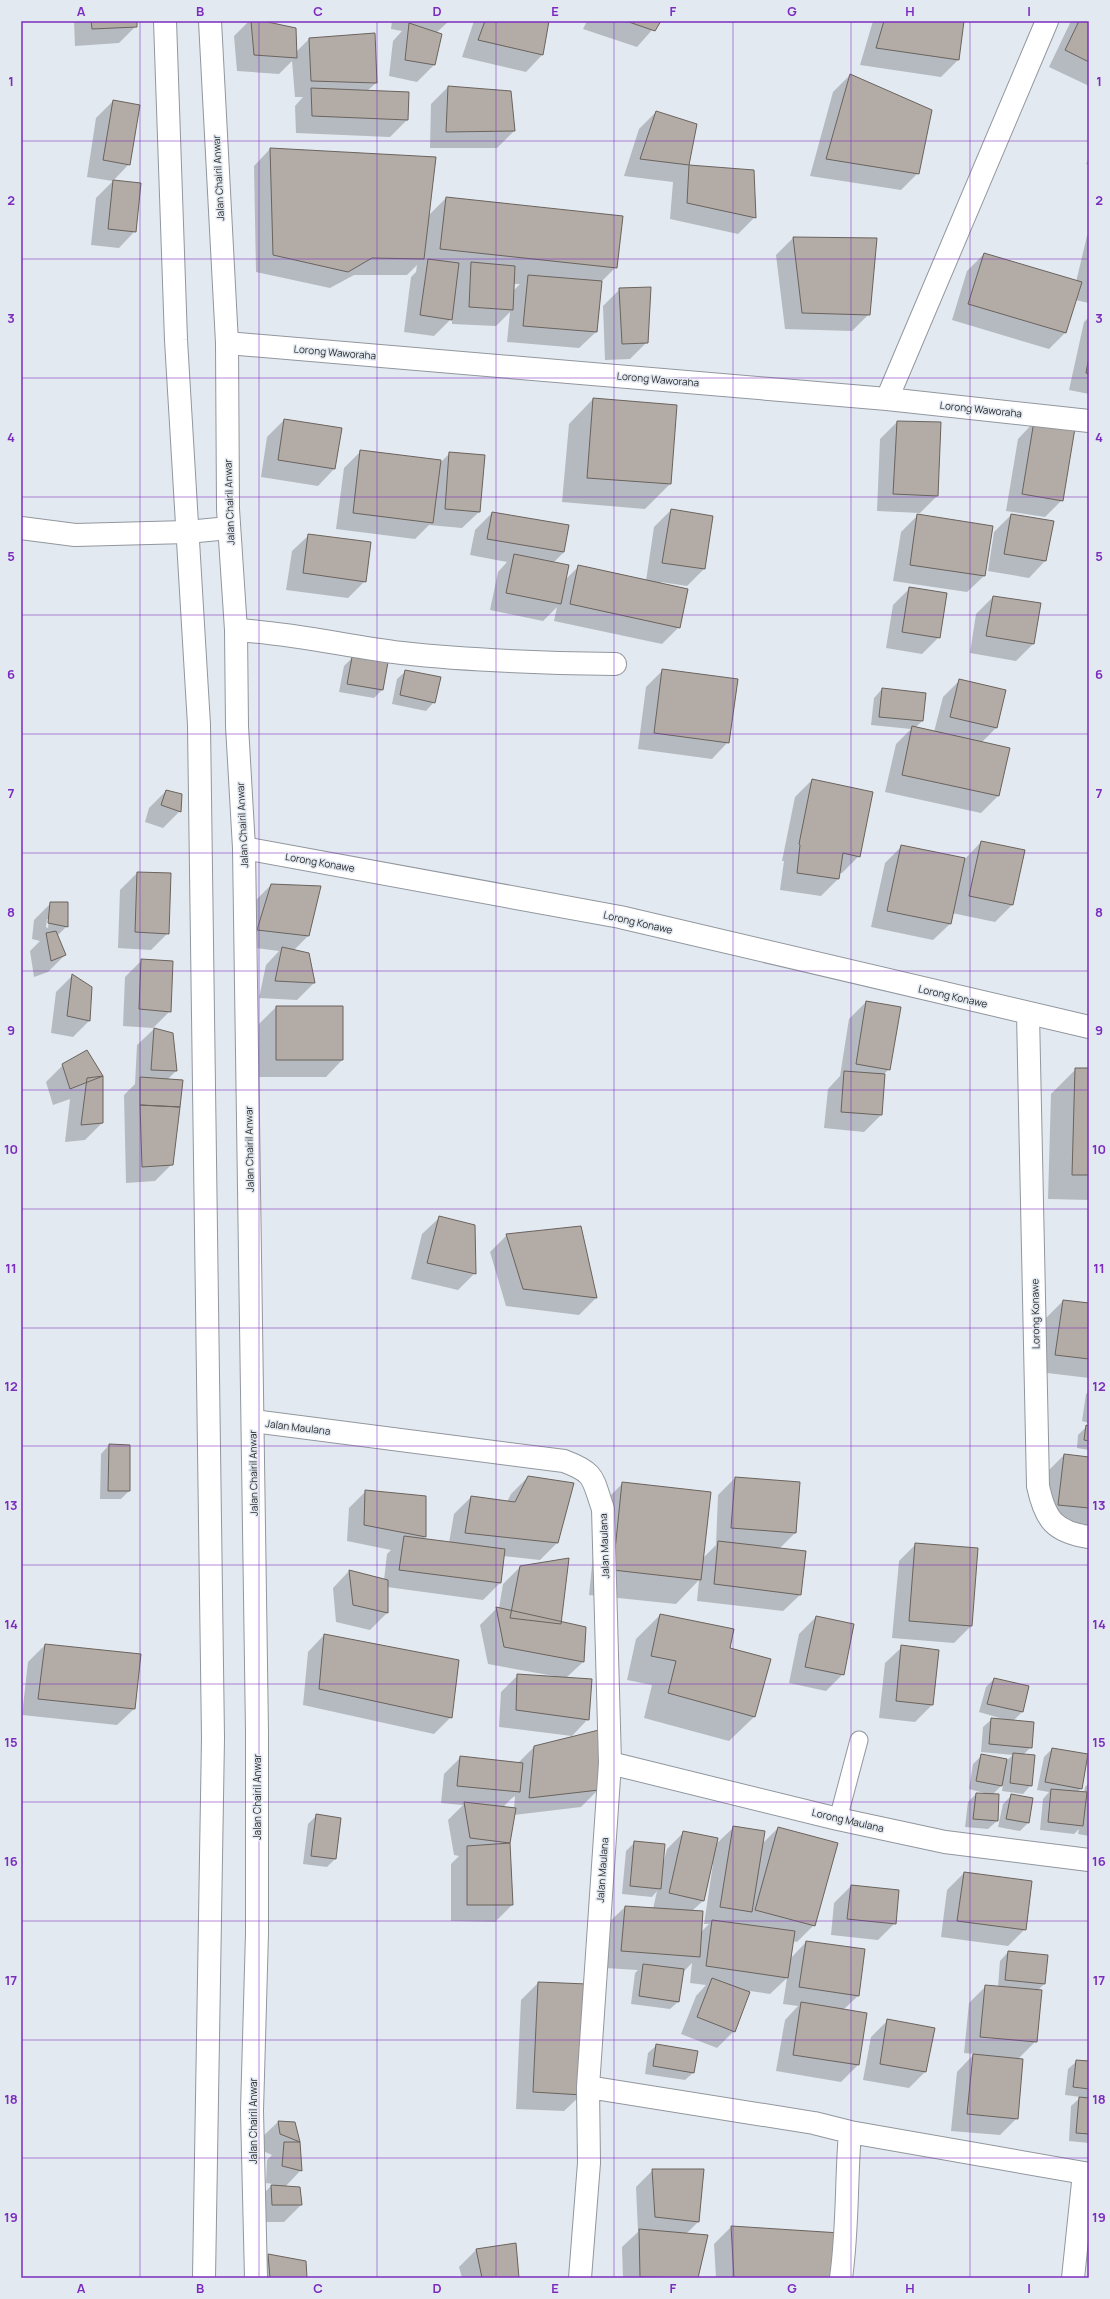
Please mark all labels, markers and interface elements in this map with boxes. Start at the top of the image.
text: A [77,2,86,20]
text: B [196,2,204,20]
text: C [313,2,323,20]
text: D [432,2,442,20]
text: E [551,2,559,20]
text: F [670,2,677,20]
text: G [787,2,797,20]
text: H [905,2,915,20]
text: I [1027,2,1031,20]
text: 1 [8,72,14,90]
text: 1 [1096,72,1102,90]
street label: Jalan Chairil Anwar [209,134,227,221]
text: 2 [7,191,15,209]
text: 2 [1095,191,1103,209]
text: 3 [7,309,15,327]
text: 3 [1095,309,1103,327]
street label: Lorong Waworaha [293,341,377,363]
street label: Lorong Waworaha [616,368,700,390]
street label: Lorong Waworaha [939,398,1023,420]
text: 4 [7,428,15,446]
text: 4 [1095,428,1103,446]
street label: Jalan Chairil Anwar [220,458,237,545]
text: 5 [7,547,15,565]
text: 5 [1095,547,1103,565]
text: 6 [7,665,15,683]
text: 6 [1095,665,1103,683]
street label: Jalan Chairil Anwar [233,781,251,868]
text: 7 [8,784,15,802]
text: 7 [1096,784,1103,802]
street label: Lorong Konawe [284,849,356,875]
text: 8 [7,903,15,921]
text: 8 [1095,903,1103,921]
street label: Lorong Konawe [602,907,674,937]
street label: Lorong Konawe [917,981,989,1011]
text: 9 [7,1021,15,1039]
text: 9 [1095,1021,1103,1039]
street label: Jalan Chairil Anwar [241,1105,257,1192]
text: 10 [4,1140,18,1158]
text: 10 [1092,1140,1106,1158]
text: 11 [5,1259,17,1277]
text: 11 [1093,1259,1105,1277]
street label: Lorong Konawe [1027,1279,1043,1349]
text: 12 [4,1377,18,1395]
text: 12 [1092,1377,1106,1395]
street label: Jalan Maulana [265,1416,331,1438]
street label: Jalan Chairil Anwar [245,1429,261,1516]
text: 13 [4,1496,18,1514]
text: 13 [1092,1496,1106,1514]
street label: Jalan Maulana [596,1513,612,1579]
text: 14 [4,1615,18,1633]
text: 14 [1092,1615,1106,1633]
text: 15 [4,1733,18,1751]
text: 15 [1092,1733,1106,1751]
street label: Jalan Chairil Anwar [250,1754,264,1840]
street label: Lorong Maulana [811,1805,885,1835]
street label: Jalan Maulana [593,1837,611,1903]
text: 16 [4,1852,18,1870]
text: 16 [1092,1852,1106,1870]
text: 17 [5,1971,17,1989]
text: 17 [1093,1971,1105,1989]
street label: Jalan Chairil Anwar [246,2078,260,2164]
text: 18 [4,2090,18,2108]
text: 18 [1092,2090,1106,2108]
text: 19 [4,2208,18,2226]
text: 19 [1092,2208,1106,2226]
text: A [77,2279,86,2297]
text: B [196,2279,204,2297]
text: C [313,2279,323,2297]
text: D [432,2279,442,2297]
text: E [551,2279,559,2297]
text: F [670,2279,677,2297]
text: G [787,2279,797,2297]
text: H [905,2279,915,2297]
text: I [1027,2279,1031,2297]

